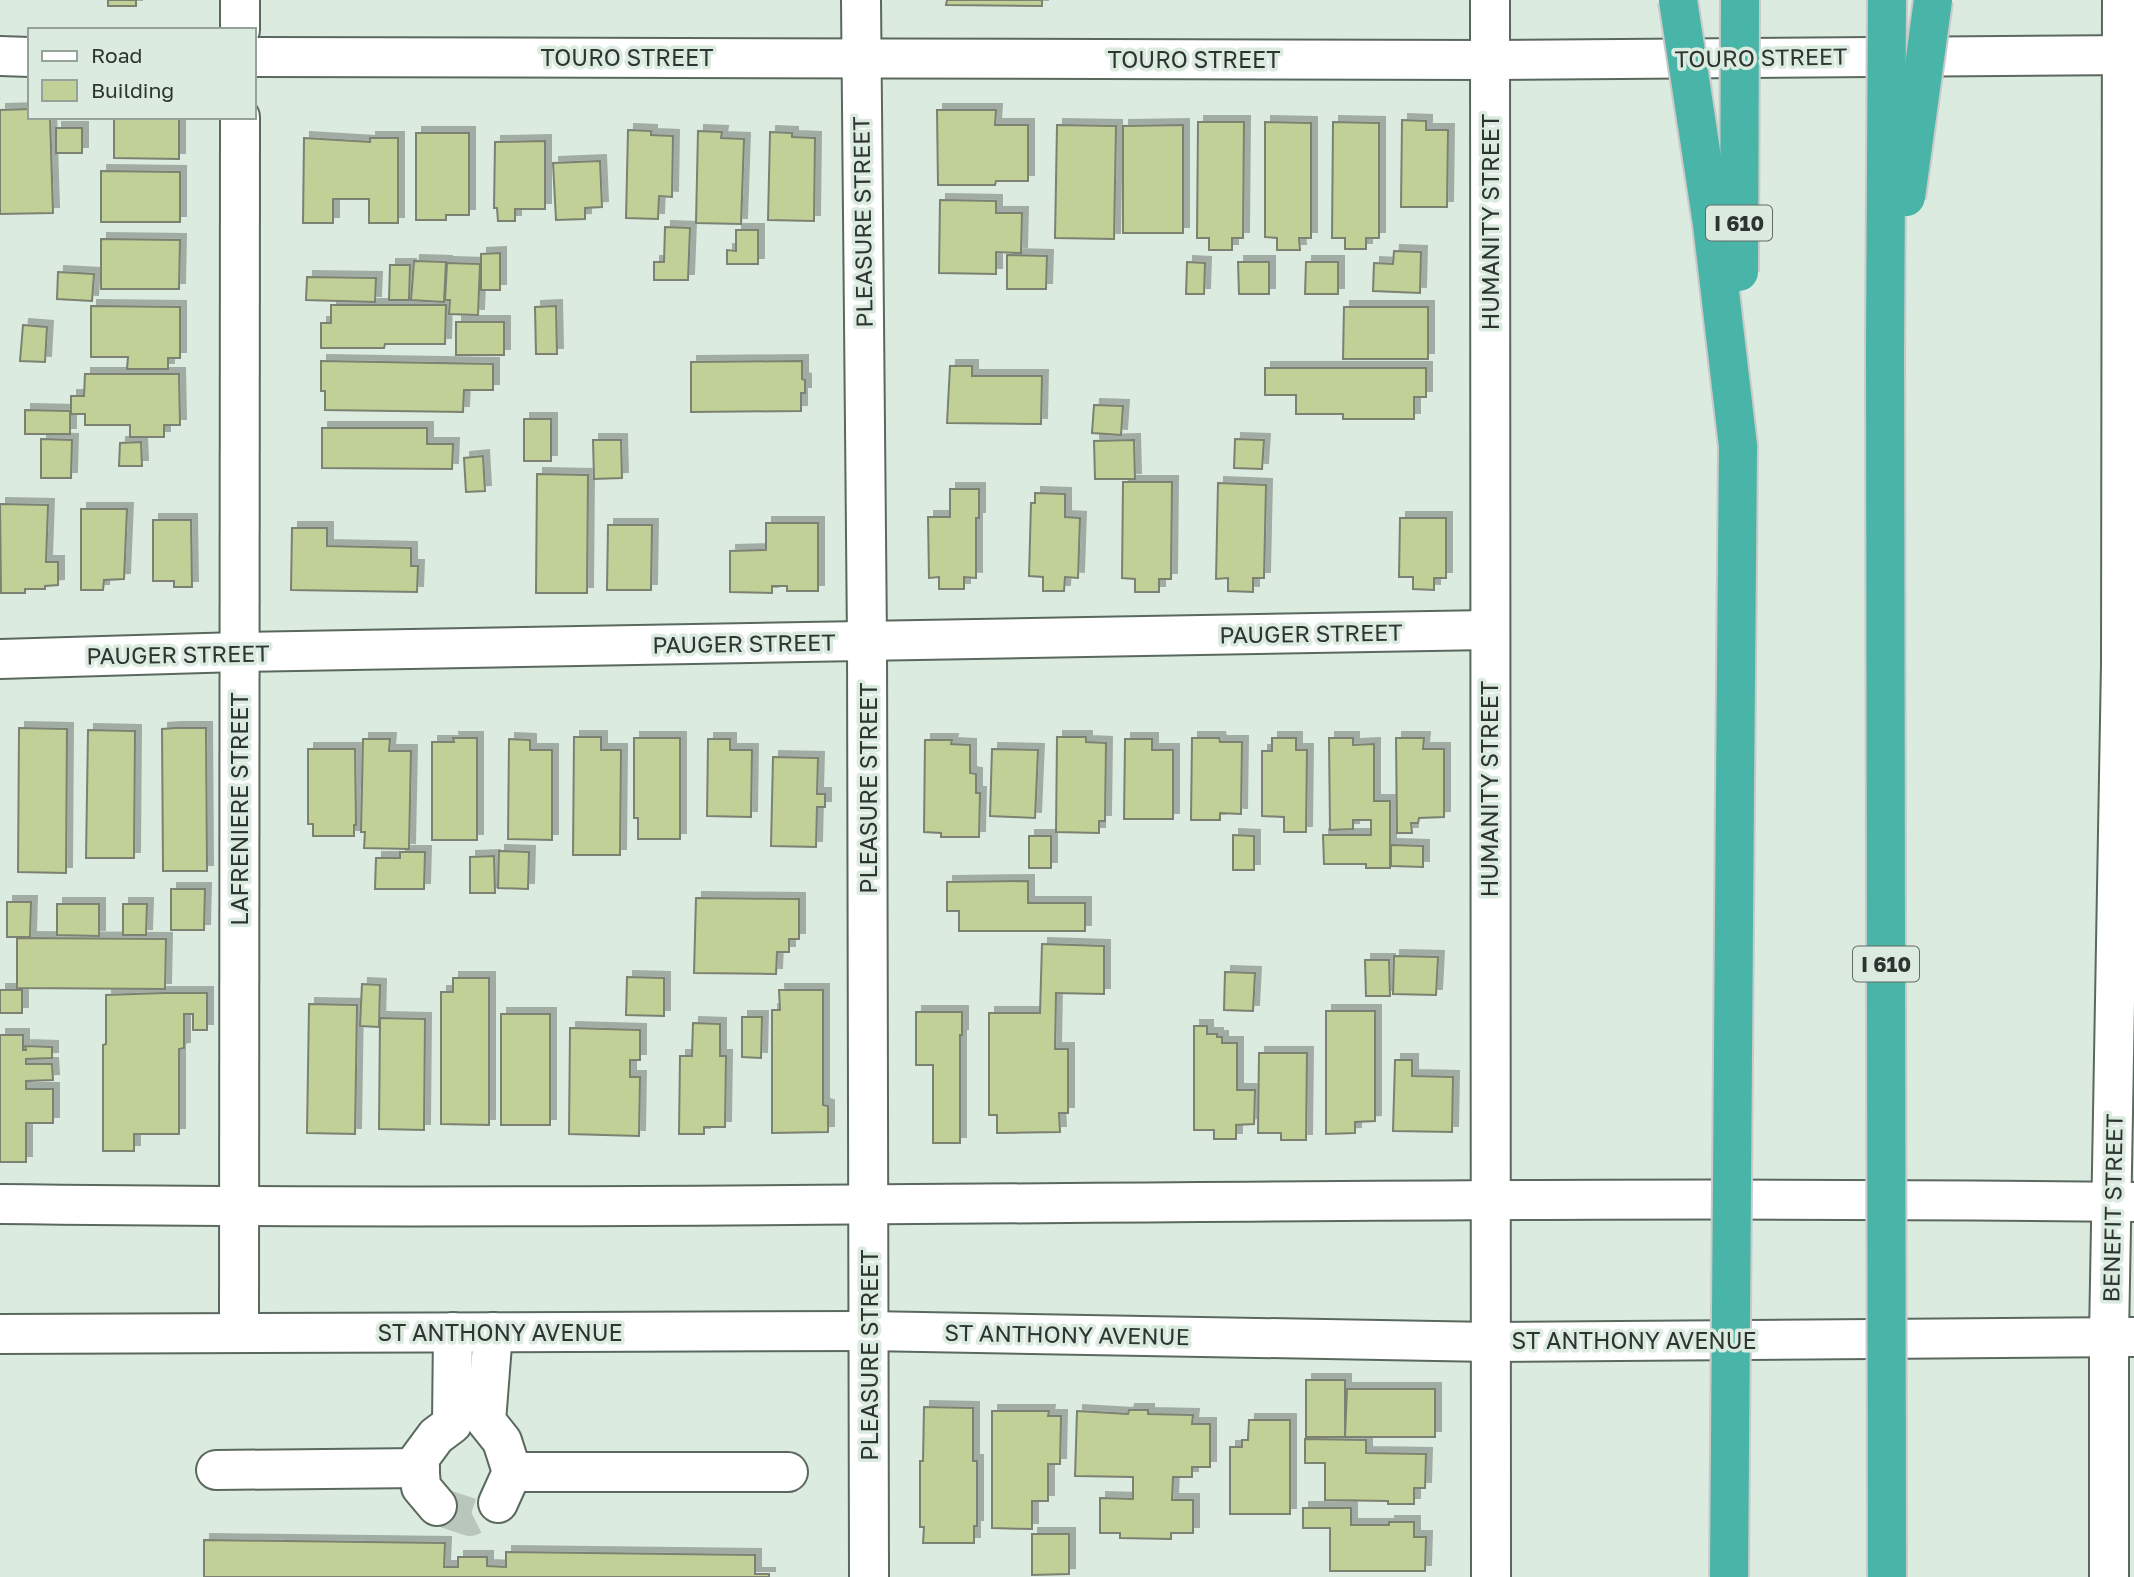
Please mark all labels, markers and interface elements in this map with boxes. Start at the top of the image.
legend [28,28,256,119]
street label: TOURO STREET [1674,41,1848,73]
text: Road [91,42,142,68]
street label: TOURO STREET [541,43,713,71]
street label: TOURO STREET [1108,45,1280,73]
text: Building [91,77,174,103]
street label: HUMANITY STREET [1476,114,1504,330]
street label: PLEASURE STREET [846,116,878,328]
road number: I 610 [1706,206,1772,241]
street label: PAUGER STREET [1219,617,1403,649]
street label: PAUGER STREET [652,627,836,659]
street label: PAUGER STREET [86,638,270,670]
street label: HUMANITY STREET [1475,681,1503,897]
street label: PLEASURE STREET [854,682,882,894]
street label: LAFRENIERE STREET [225,692,253,926]
road number: I 610 [1853,946,1919,982]
street label: BENEFIT STREET [2096,1113,2128,1303]
street label: PLEASURE STREET [855,1249,883,1461]
street label: ST ANTHONY AVENUE [377,1318,623,1346]
street label: ST ANTHONY AVENUE [944,1318,1190,1350]
street label: ST ANTHONY AVENUE [1511,1326,1757,1354]

